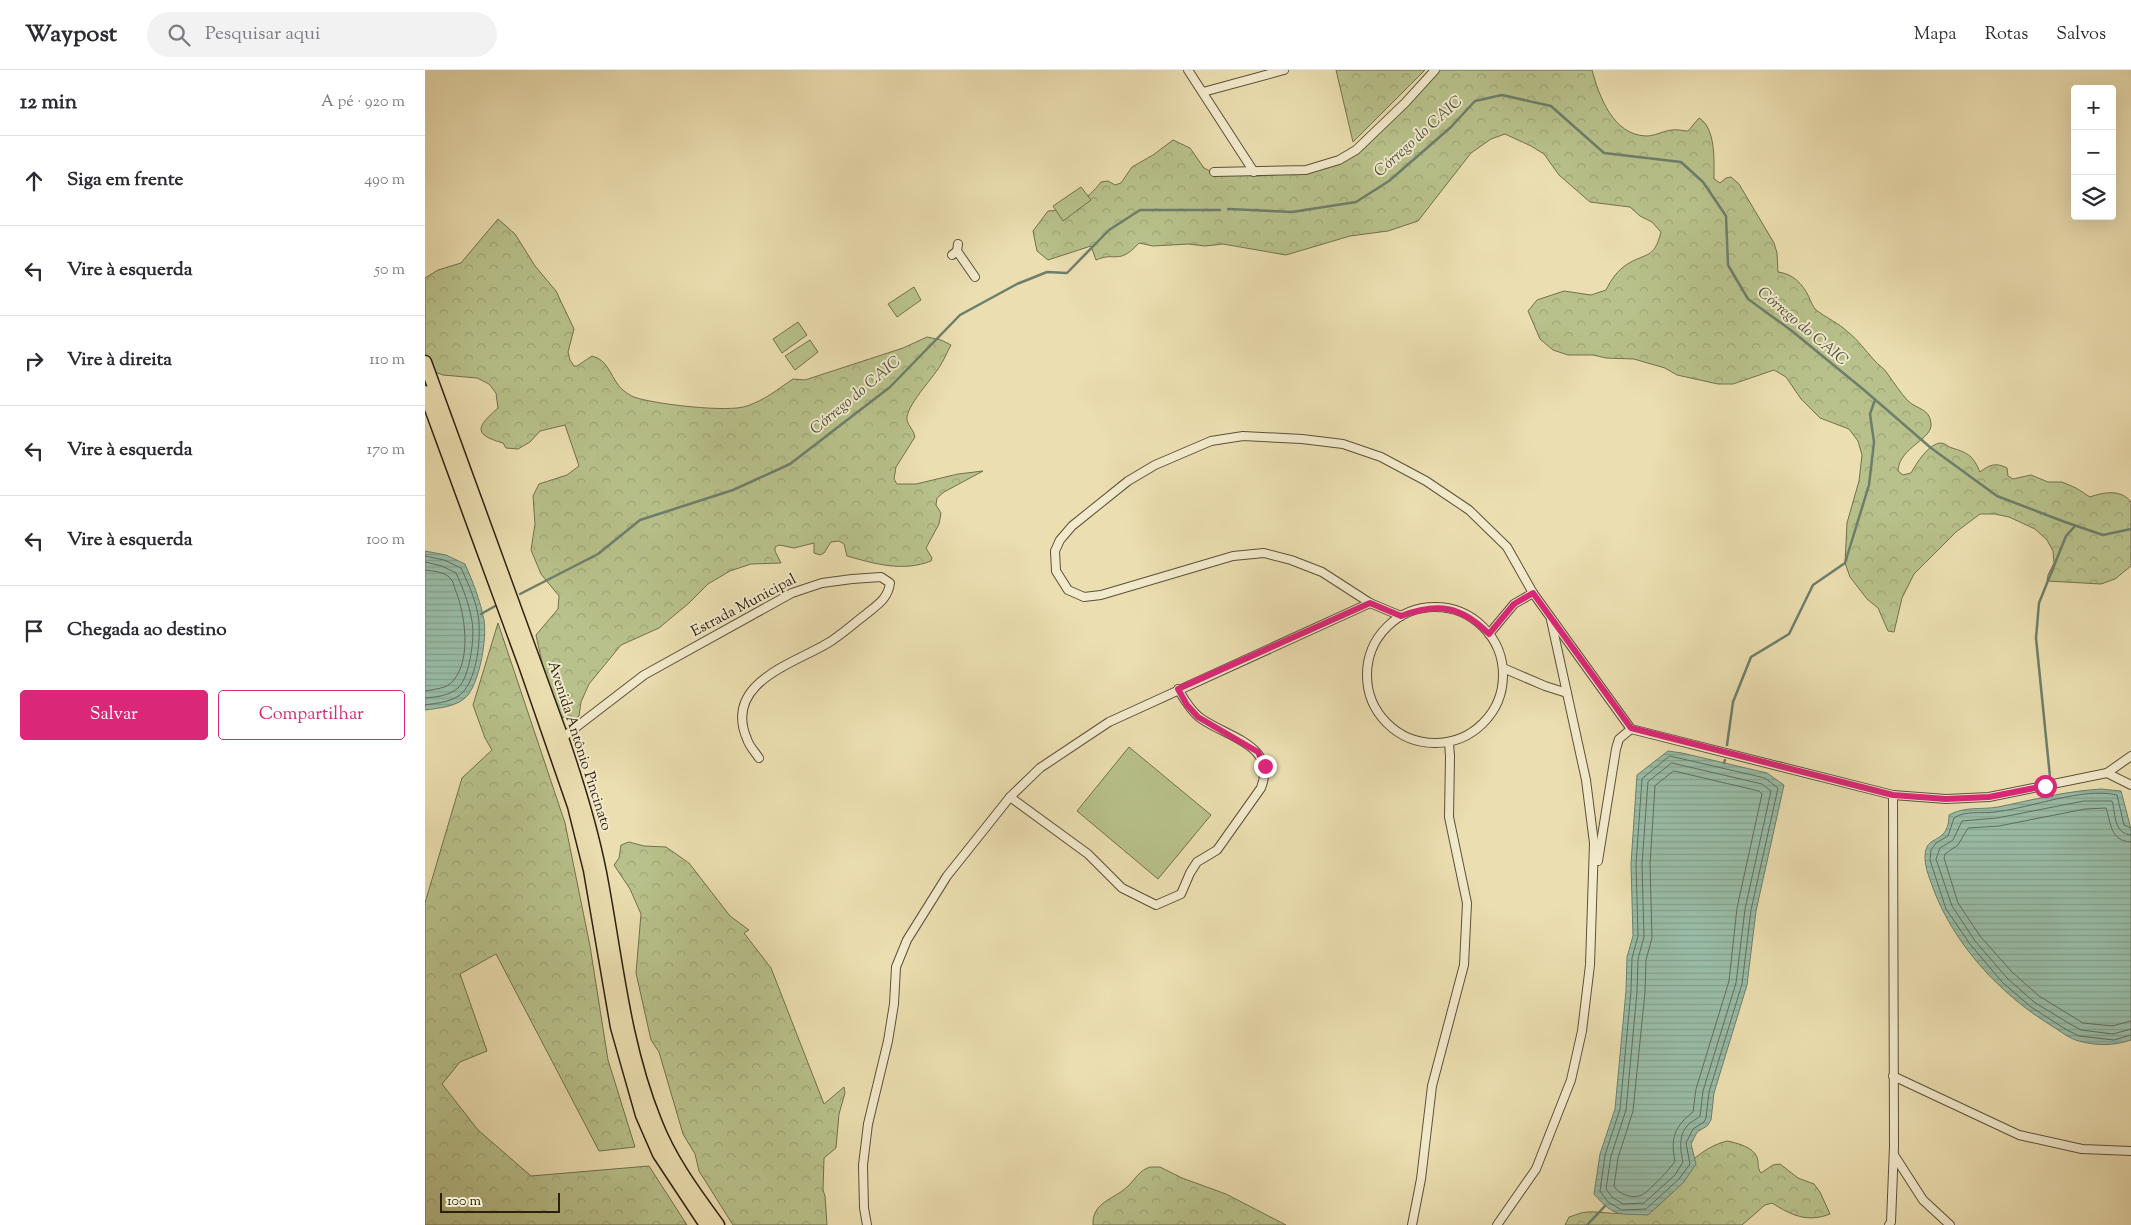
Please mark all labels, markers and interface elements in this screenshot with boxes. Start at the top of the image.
search box [147,12,497,57]
text: Waypost [25,18,117,52]
icon: search [165,21,193,49]
text: Pesquisar aqui [205,21,320,48]
text: Mapa [1914,22,1957,48]
text: Rotas [1985,22,2028,48]
text: Salvos [2056,22,2106,48]
map controls [2071,85,2116,220]
button: + [2071,85,2116,130]
text: 12 min [20,88,77,118]
text: A pé · 920 m [321,91,405,114]
water label: Córrego do CAIC [1370,91,1468,183]
button: − [2071,130,2116,175]
icon: ahead [20,167,48,195]
text: Siga em frente [67,167,183,194]
text: 490 m [364,169,405,192]
button: layers [2071,175,2116,220]
icon: left [20,257,48,285]
text: Vire à esquerda [67,257,193,284]
text: 50 m [374,259,405,282]
water label: Córrego do CAIC [1752,282,1852,372]
icon: right [20,347,48,375]
text: Vire à direita [67,347,172,374]
text: 110 m [369,349,405,372]
water label: Córrego do CAIC [806,351,906,441]
icon: left [20,437,48,465]
text: Vire à esquerda [67,437,193,464]
text: 170 m [367,439,405,462]
icon: left [20,527,48,555]
text: Vire à esquerda [67,527,193,554]
text: 100 m [366,529,405,552]
street label: Estrada Municipal [688,569,800,643]
icon: arrive [20,617,48,645]
text: Chegada ao destino [67,617,227,644]
street label: Avenida Antônio Pincinato [542,658,616,834]
button: Salvar [20,690,208,740]
button: Compartilhar [218,690,405,740]
route end [1254,755,1277,778]
route start [2034,775,2057,798]
scale bar [440,1190,560,1213]
text: 100 m [447,1192,481,1212]

